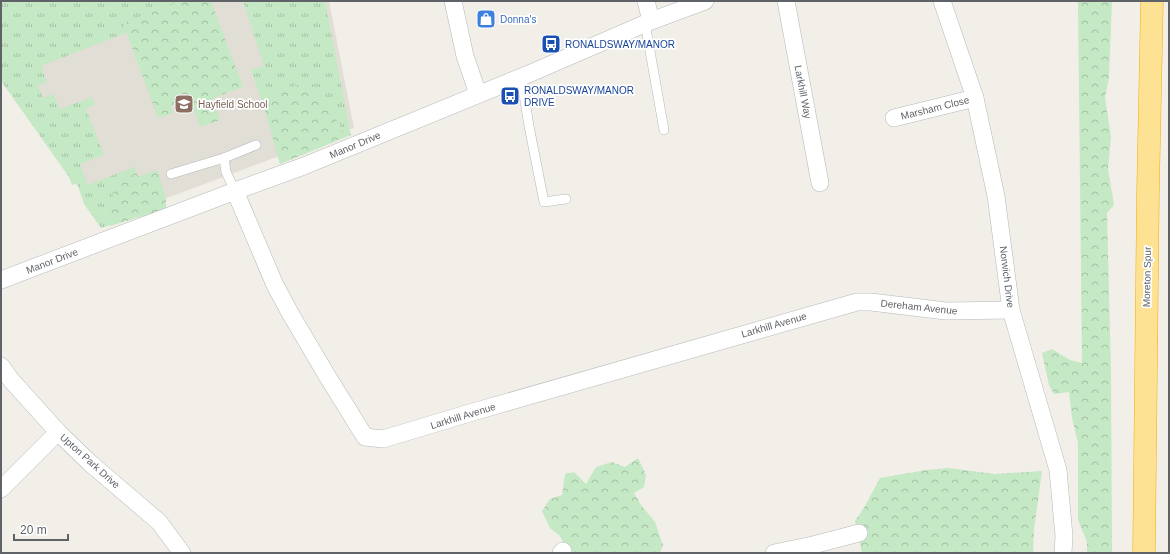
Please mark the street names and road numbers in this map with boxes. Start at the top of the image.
street label: Larkhill Way [792,64,814,120]
street label: Marsham Close [900,94,971,122]
street label: Manor Drive [328,129,383,161]
street label: Norwich Drive [998,245,1016,309]
street label: Manor Drive [25,246,80,276]
street label: Moreton Spur [1141,246,1153,307]
street label: Dereham Avenue [880,298,958,317]
street label: Larkhill Avenue [740,310,808,340]
street label: Larkhill Avenue [429,401,497,431]
street label: Upton Park Drive [58,431,122,491]

